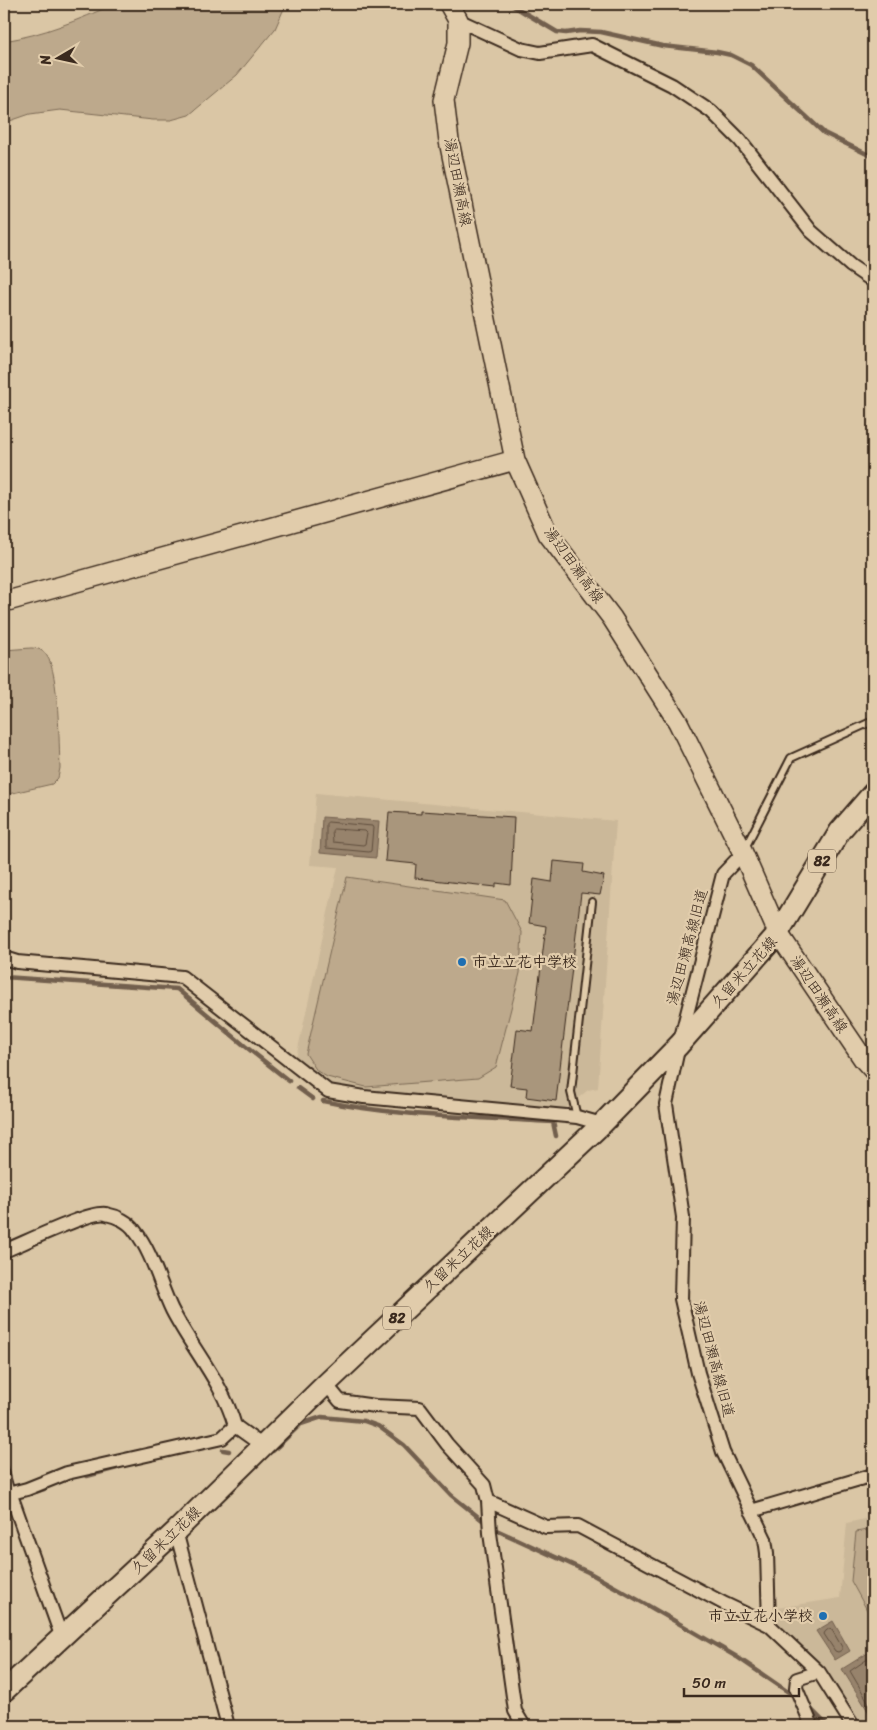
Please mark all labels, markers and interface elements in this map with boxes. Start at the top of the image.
north arrow [32,32,82,82]
text: N [33,53,59,68]
street label: 湯辺田瀬高線 [437,135,479,229]
street label: 湯辺田瀬高線 [537,521,611,609]
road number: 82 [808,849,836,872]
street label: 湯辺田瀬高線旧道 [659,886,715,1008]
street label: 久留米立花線 [704,930,784,1014]
place label: 市立立花中学校 [472,949,577,975]
street label: 湯辺田瀬高線 [783,949,855,1039]
marker: 市立立花中学校 [456,956,468,968]
street label: 久留米立花線 [416,1219,500,1299]
street label: 湯辺田瀬高線旧道 [686,1298,742,1420]
road number: 82 [383,1306,411,1330]
street label: 久留米立花線 [125,1499,207,1581]
place label: 市立立花小学校 [708,1603,813,1629]
marker: 市立立花小学校 [817,1610,829,1622]
scale bar [684,1665,800,1697]
text: 50 m [692,1670,727,1696]

